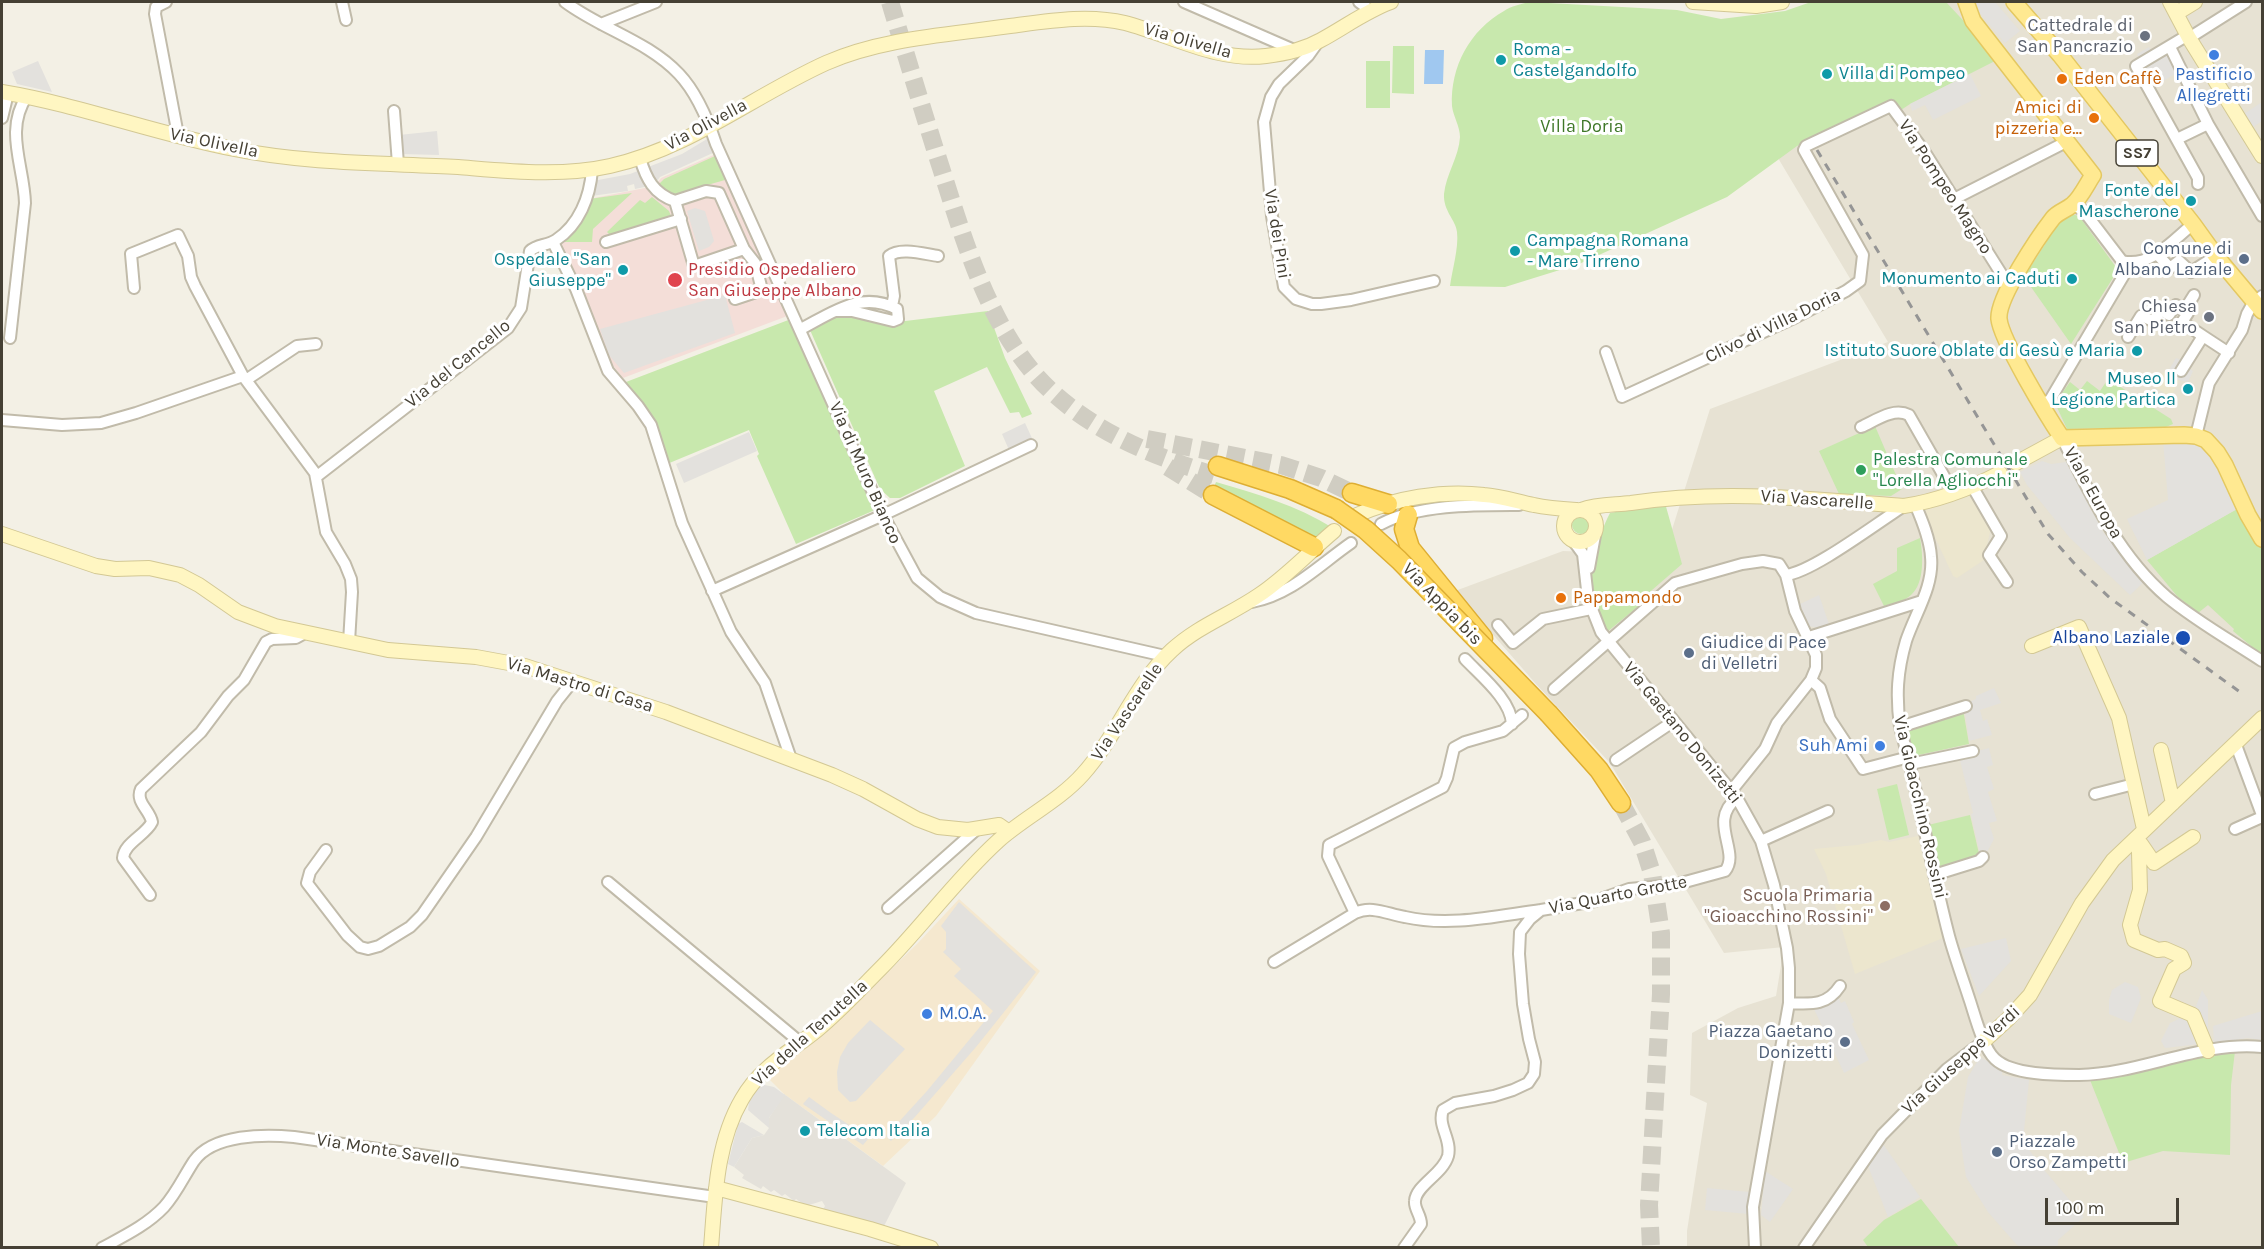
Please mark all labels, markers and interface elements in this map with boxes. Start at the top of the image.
place label: Cattedrale di San Pancrazio [2017,15,2133,57]
street label: Via Olivella [1142,18,1234,64]
marker: Cattedrale di San Pancrazio [2138,29,2152,43]
place label: Roma - Castelgandolfo [1513,39,1637,82]
marker: Pastificio Allegretti [2207,48,2221,62]
marker: Roma - Castelgandolfo [1494,53,1508,67]
place label: Villa di Pompeo [1839,63,1965,85]
place label: Pastificio Allegretti [2175,64,2253,106]
marker: Villa di Pompeo [1820,67,1834,81]
place label: Eden Caffè [2074,68,2162,90]
marker: Eden Caffè [2055,72,2069,86]
street label: Via Olivella [661,94,751,156]
place label: Amici di pizzeria e... [1995,97,2082,140]
marker: Amici di pizzeria e... [2087,111,2101,125]
park label: Villa Doria [1540,116,1624,138]
street label: Via Pompeo Magno [1893,116,1997,258]
street label: Via Olivella [168,123,260,163]
road number: SS7 [2116,140,2158,166]
place label: Fonte del Mascherone [2079,180,2179,222]
street label: Via dei Pini [1259,187,1295,281]
marker: Fonte del Mascherone [2184,194,2198,208]
place label: Campagna Romana - Mare Tirreno [1527,230,1689,272]
place label: Comune di Albano Laziale [2115,238,2232,280]
marker: Campagna Romana - Mare Tirreno [1508,244,1522,258]
place label: Ospedale "San Giuseppe" [494,249,611,292]
marker: Comune di Albano Laziale [2237,252,2251,266]
place label: Presidio Ospedaliero San Giuseppe Albano [688,259,862,302]
marker: Ospedale "San Giuseppe" [616,263,630,277]
place label: Monumento ai Caduti [1881,268,2060,290]
marker: Presidio Ospedaliero San Giuseppe Albano [666,271,684,289]
marker: Monumento ai Caduti [2065,272,2079,286]
street label: Clivo di Villa Doria [1702,284,1844,368]
place label: Chiesa San Pietro [2113,296,2197,338]
marker: Chiesa San Pietro [2202,310,2216,324]
street label: Via del Cancello [401,315,515,413]
place label: Istituto Suore Oblate di Gesù e Maria [1824,340,2125,362]
marker: Istituto Suore Oblate di Gesù e Maria [2130,344,2144,358]
place label: Museo II Legione Partica [2051,368,2176,410]
marker: Museo II Legione Partica [2181,382,2195,396]
street label: Via di Muro Bianco [824,399,906,547]
street label: Viale Europa [2059,443,2127,543]
place label: Palestra Comunale "Lorella Agliocchi" [1873,449,2028,492]
marker: Palestra Comunale "Lorella Agliocchi" [1854,463,1868,477]
street label: Via Vascarelle [1760,485,1874,515]
street label: Via Appia bis [1397,558,1487,650]
place label: Pappamondo [1573,587,1682,609]
marker: Pappamondo [1554,591,1568,605]
place label: Albano Laziale [2053,627,2170,649]
marker: Albano Laziale [2174,629,2192,647]
place label: Giudice di Pace di Velletri [1701,632,1826,674]
marker: Giudice di Pace di Velletri [1682,646,1696,660]
street label: Via Mastro di Casa [504,652,656,718]
street label: Via Gaetano Donizetti [1618,658,1746,808]
street label: Via Vascarelle [1086,659,1168,765]
street label: Via Gioacchino Rossini [1888,713,1952,901]
place label: Suh Ami [1799,735,1868,757]
marker: Suh Ami [1873,739,1887,753]
street label: Via Quarto Grotte [1547,871,1689,919]
place label: Scuola Primaria "Gioacchino Rossini" [1704,885,1873,928]
marker: Scuola Primaria "Gioacchino Rossini" [1878,899,1892,913]
street label: Via della Tenutella [748,975,872,1091]
street label: Via Giuseppe Verdi [1897,1001,2025,1119]
place label: M.O.A. [939,1003,986,1025]
marker: M.O.A. [920,1007,934,1021]
place label: Piazza Gaetano Donizetti [1708,1021,1833,1064]
marker: Piazza Gaetano Donizetti [1838,1035,1852,1049]
place label: Telecom Italia [817,1120,930,1142]
marker: Telecom Italia [798,1124,812,1138]
street label: Via Monte Savello [315,1129,461,1173]
place label: Piazzale Orso Zampetti [2009,1131,2127,1174]
marker: Piazzale Orso Zampetti [1990,1145,2004,1159]
scale bar [2048,1186,2182,1224]
text: 100 m [2056,1197,2104,1219]

